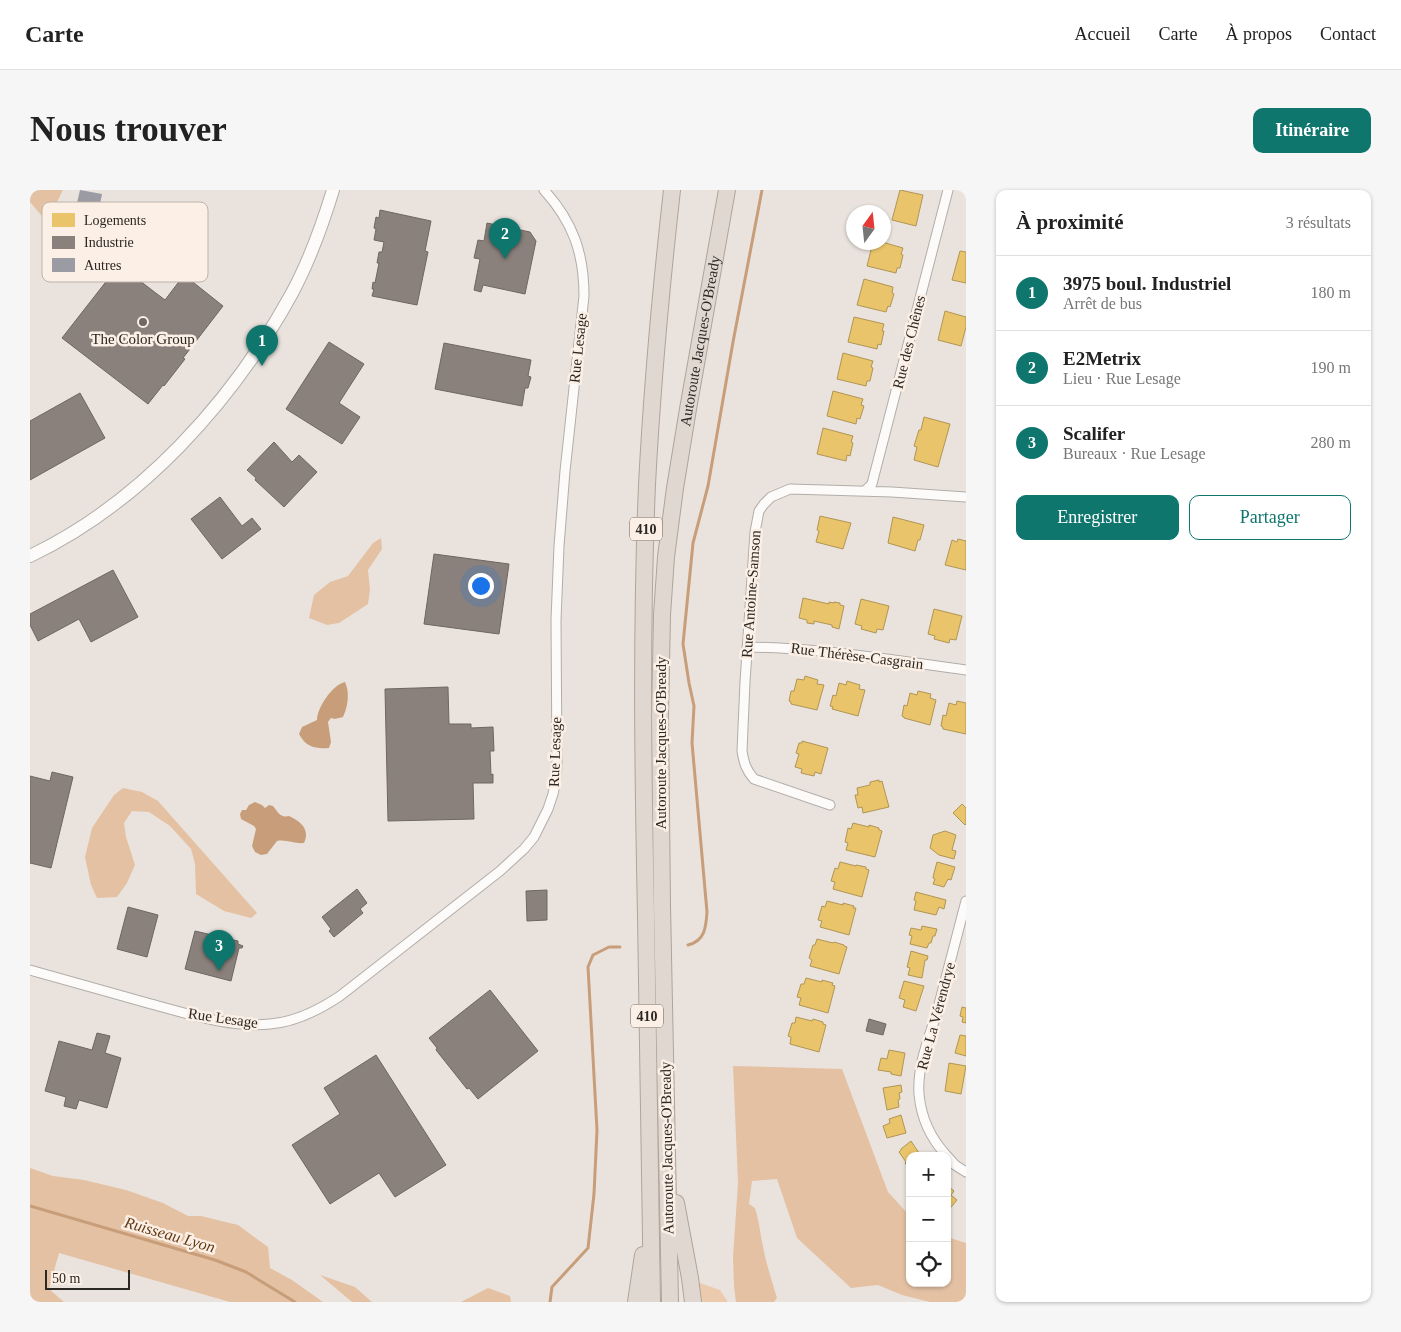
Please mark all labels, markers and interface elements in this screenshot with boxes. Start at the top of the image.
text: Carte [25,21,84,47]
text: Accueil [1075,24,1131,44]
text: Carte [1159,24,1198,44]
text: À propos [1226,24,1292,44]
text: Contact [1320,24,1376,44]
button: Itinéraire [1253,108,1371,153]
text: Nous trouver [30,110,227,149]
legend [42,202,208,282]
north arrow [846,205,891,250]
text: À proximité [1016,210,1124,234]
text: Logements [84,213,146,228]
text: 3 résultats [1286,214,1351,231]
pin: 2 [489,218,521,259]
text: Industrie [84,235,134,250]
street label: Autoroute Jacques-O'Bready [677,254,723,428]
text: Autres [84,258,121,273]
text: 3975 boul. Industriel [1063,273,1231,294]
text: 1 [1028,284,1036,301]
text: 180 m [1311,284,1351,301]
street label: Rue des Chênes [890,293,928,390]
text: Arrêt de bus [1063,295,1142,312]
street label: Rue Lesage [566,312,590,384]
marker: The Color Group [137,316,149,328]
pin: 1 [246,325,278,366]
place label: The Color Group [91,331,195,347]
text: E2Metrix [1063,348,1141,369]
text: 2 [1028,359,1036,376]
text: 190 m [1311,359,1351,376]
text: Lieu · Rue Lesage [1063,370,1181,387]
text: Scalifer [1063,423,1125,444]
text: 3 [1028,434,1036,451]
text: 280 m [1311,434,1351,451]
text: Bureaux · Rue Lesage [1063,445,1206,462]
button: Enregistrer [1016,495,1179,540]
button: Partager [1189,495,1351,540]
road number: 410 [630,518,662,540]
street label: Rue Antoine-Samson [739,529,763,658]
your location [468,573,494,599]
street label: Rue Thérèse-Casgrain [790,640,925,672]
street label: Autoroute Jacques-O'Bready [653,656,669,830]
street label: Rue Lesage [546,716,564,787]
pin: 3 [203,930,235,971]
street label: Rue La Vérendrye [914,960,958,1071]
road number: 410 [631,1004,663,1028]
street label: Rue Lesage [187,1005,259,1031]
street label: Autoroute Jacques-O'Bready [657,1061,677,1235]
map controls [906,1152,951,1287]
button: + [906,1152,951,1197]
button: − [906,1197,951,1242]
water label: Ruisseau Lyon [121,1213,217,1256]
button: locate [906,1242,951,1287]
scale bar [45,1267,130,1290]
text: 50 m [52,1271,80,1286]

